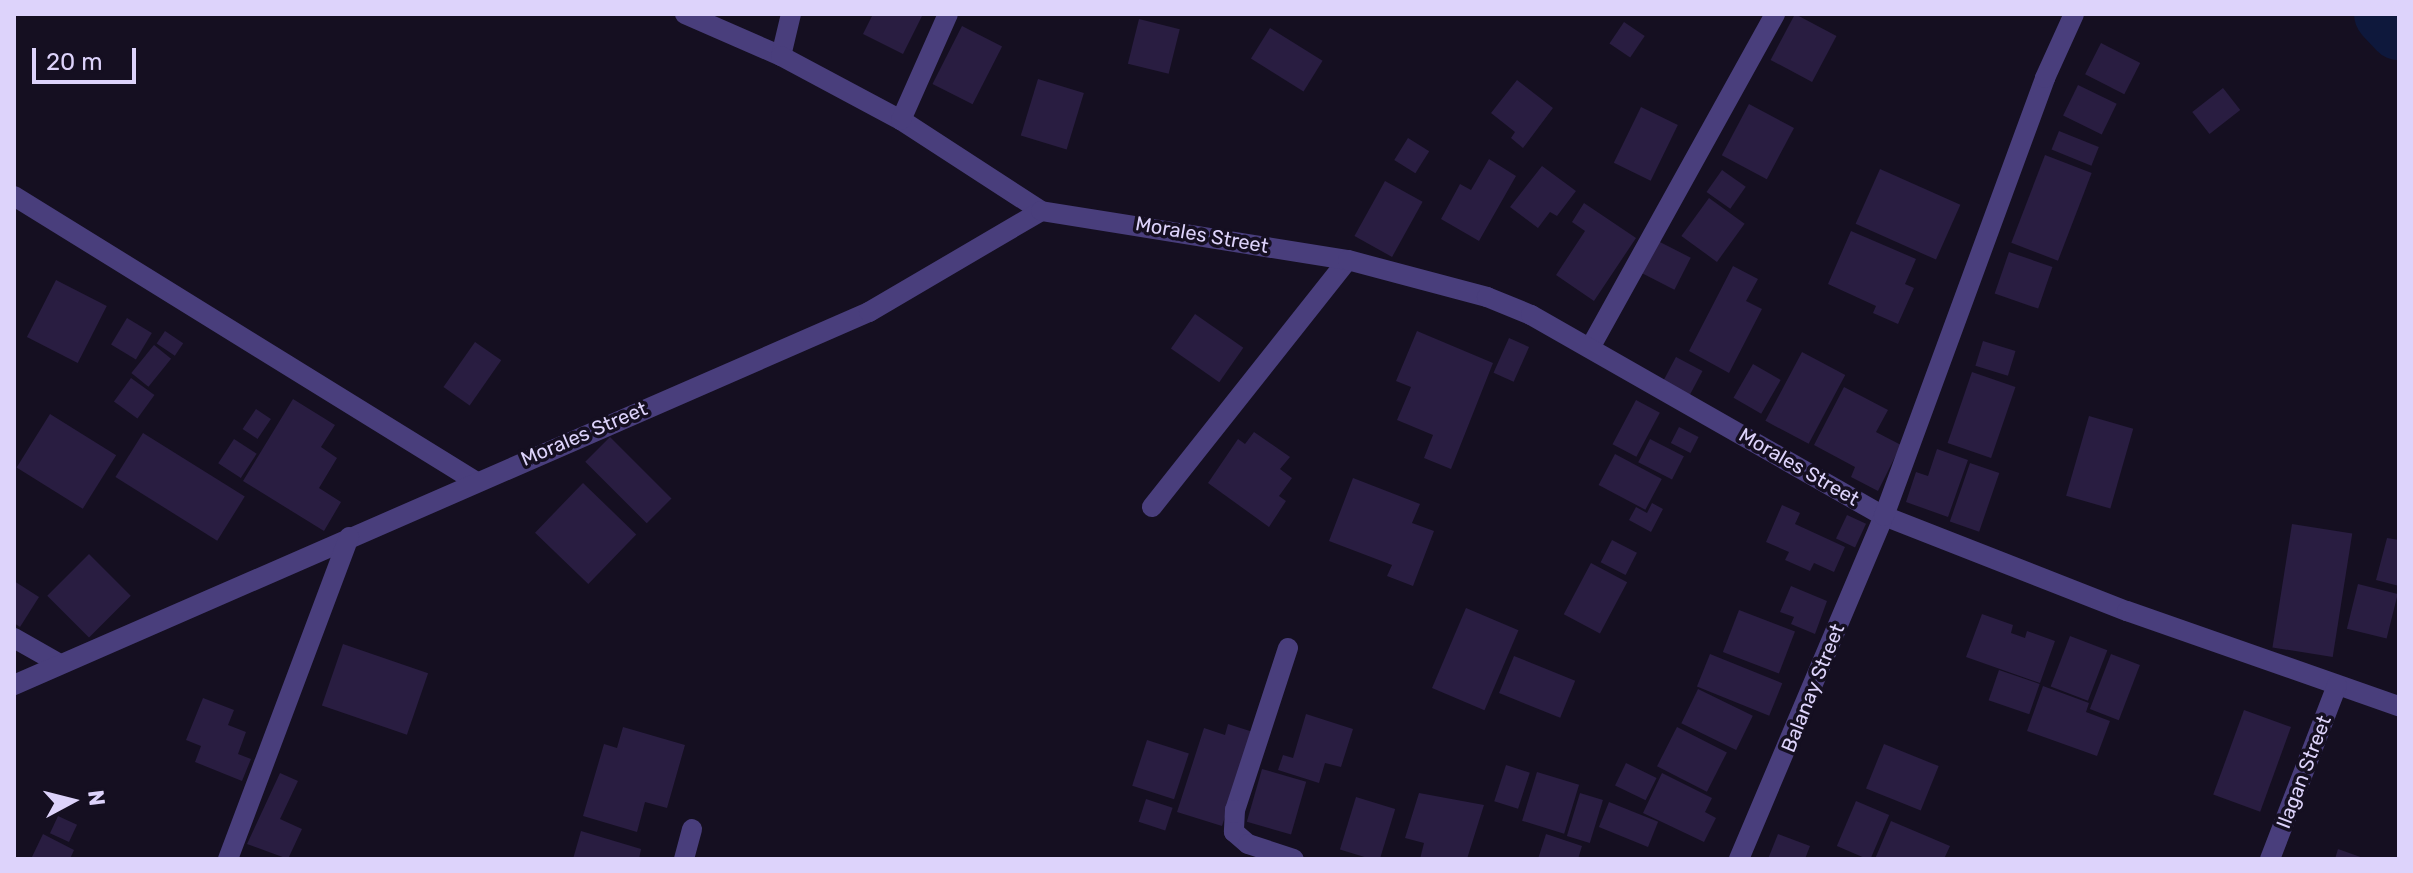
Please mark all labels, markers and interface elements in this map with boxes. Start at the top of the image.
scale bar [36,32,140,82]
text: 20 m [46,48,103,76]
street label: Morales Street [1134,211,1270,259]
street label: Morales Street [517,397,651,471]
street label: Morales Street [1735,423,1863,511]
street label: Balanay Street [1776,620,1850,756]
street label: Ilagan Street [2271,712,2337,832]
north arrow [32,761,112,841]
text: N [82,789,111,808]

